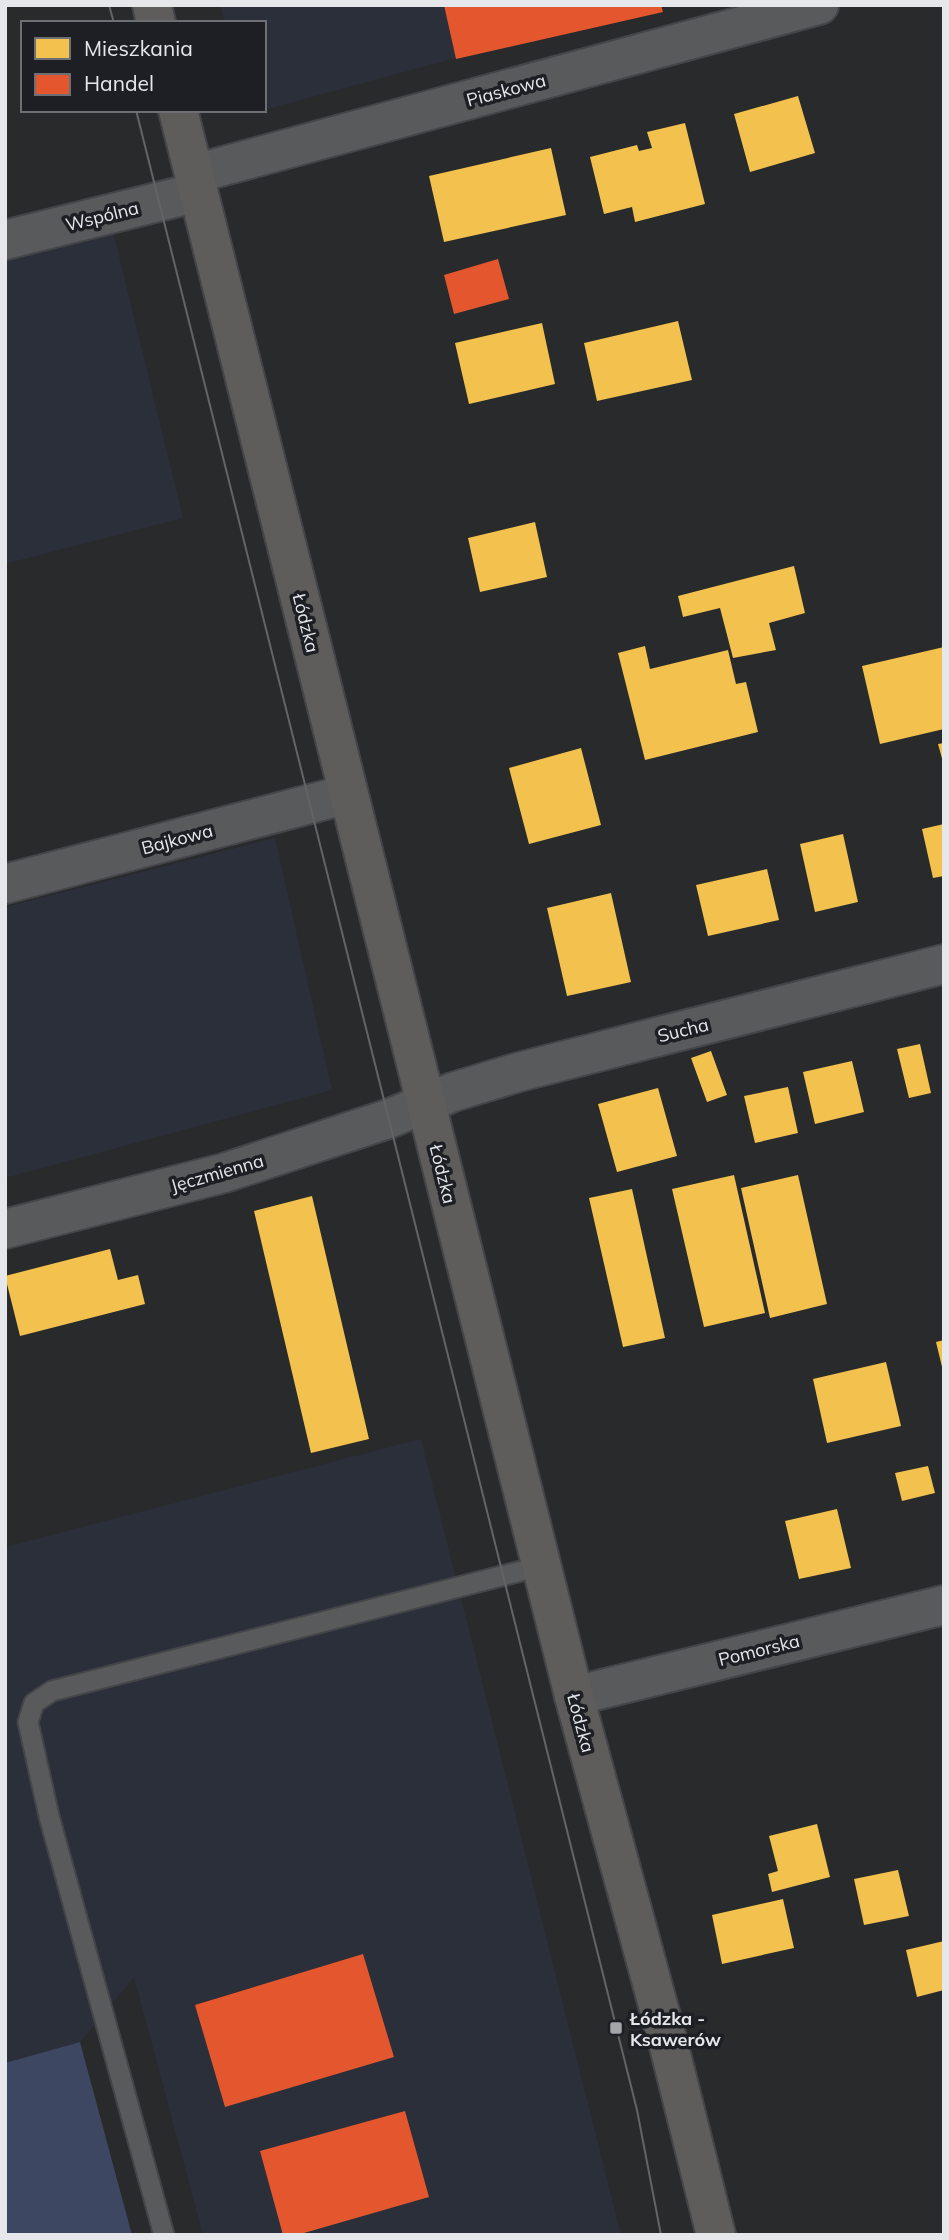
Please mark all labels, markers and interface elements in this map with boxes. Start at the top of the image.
legend [21,21,266,112]
text: Mieszkania [84,35,193,61]
street label: Piaskowa [464,68,548,112]
text: Handel [84,70,154,96]
street label: Wspólna [63,196,141,236]
street label: Łódzka [287,590,324,655]
street label: Bajkowa [139,818,215,860]
street label: Sucha [655,1013,711,1047]
street label: Łódzka [424,1141,461,1206]
street label: Jęczmienna [168,1149,266,1197]
street label: Pomorska [716,1629,802,1671]
street label: Łódzka [562,1690,600,1755]
place label: Łódzka - Ksawerów [629,2007,721,2051]
marker: Łódzka - Ksawerów [608,2020,624,2036]

